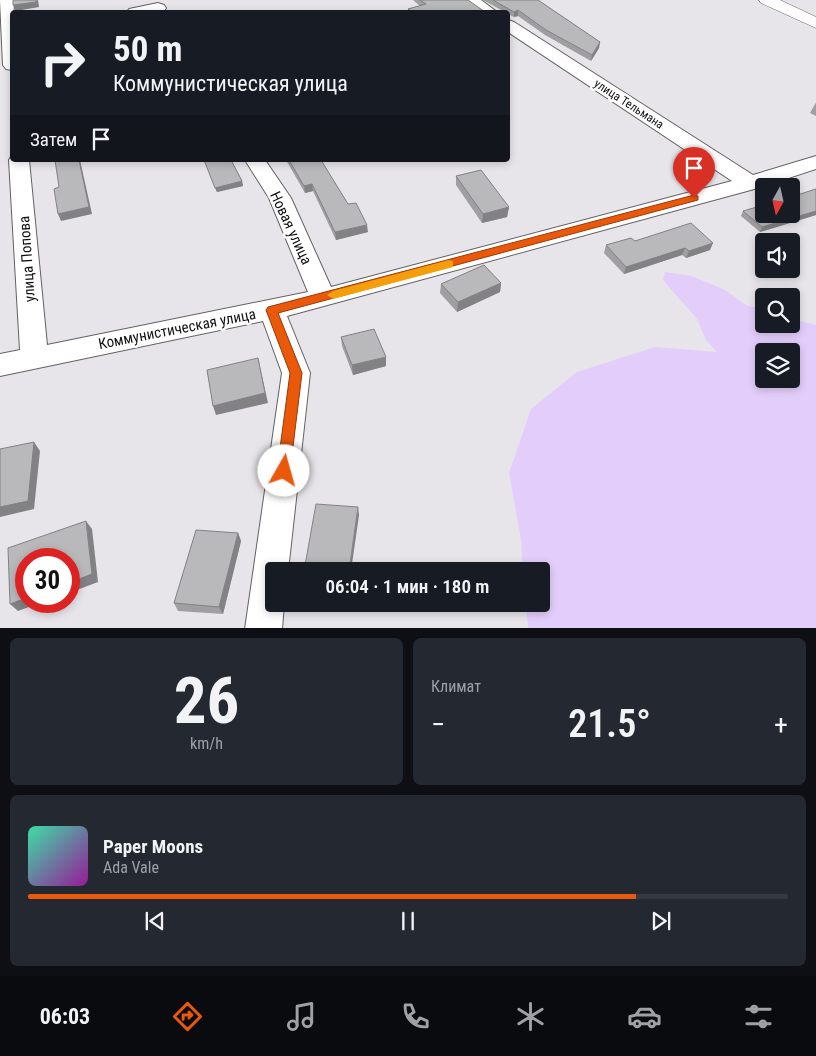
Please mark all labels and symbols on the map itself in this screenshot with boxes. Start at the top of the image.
street label: улица Тельмана [592,76,667,132]
pin [673,147,715,198]
north arrow [755,178,800,222]
street label: Новая улица [266,189,316,267]
street label: улица Попова [15,215,39,303]
street label: Коммунистическая улица [97,305,257,353]
position arrow [257,444,309,496]
speed limit sign: 30 [15,548,80,613]

